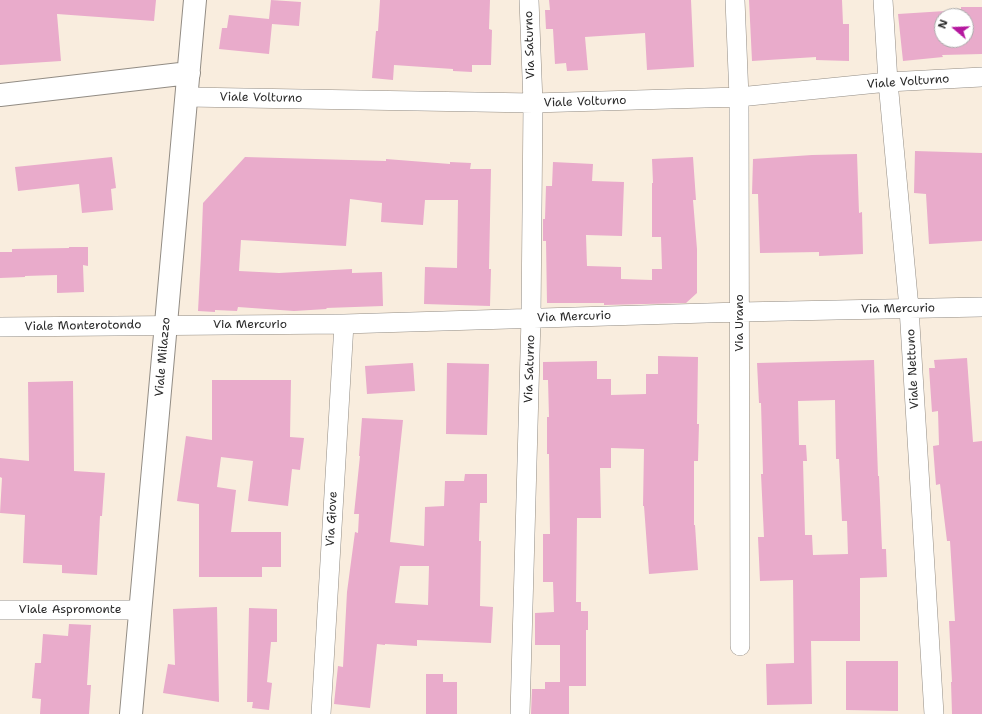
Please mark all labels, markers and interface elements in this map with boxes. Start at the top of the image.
north arrow [934,8,974,48]
street label: Via Saturno [522,11,538,79]
text: N [935,18,952,31]
street label: Viale Volturno [866,72,950,92]
street label: Viale Volturno [220,90,302,106]
street label: Viale Volturno [543,93,627,111]
street label: Via Urano [733,294,747,352]
street label: Via Mercurio [861,301,935,317]
street label: Via Mercurio [537,309,611,325]
street label: Viale Milazzo [152,317,174,397]
street label: Viale Monterotondo [24,318,142,334]
street label: Via Mercurio [213,318,287,332]
street label: Viale Nettuno [904,329,922,409]
street label: Via Saturno [522,335,538,403]
street label: Via Giove [323,491,341,547]
street label: Viale Aspromonte [19,603,121,617]

